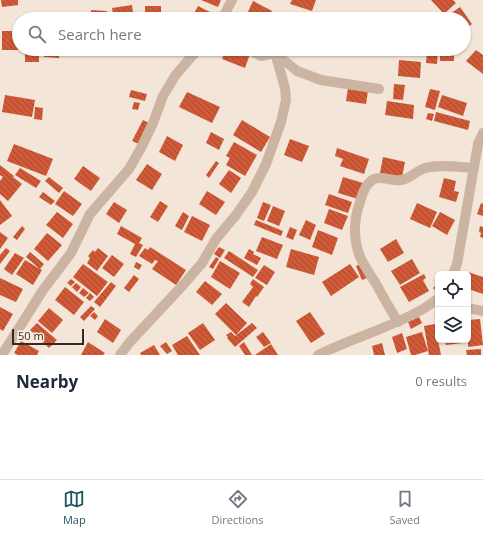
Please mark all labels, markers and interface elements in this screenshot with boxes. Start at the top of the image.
search box [12,12,471,56]
icon: search [26,23,48,45]
text: Search here [58,24,142,44]
map controls [435,271,471,343]
button: locate [435,271,471,307]
button: layers [435,307,471,343]
scale bar [12,327,84,346]
text: 50 m [18,328,44,343]
text: Nearby [16,370,78,393]
text: 0 results [415,372,467,390]
tab: Map [63,488,86,527]
tab: Directions [212,488,264,527]
tab: Saved [389,488,420,527]

